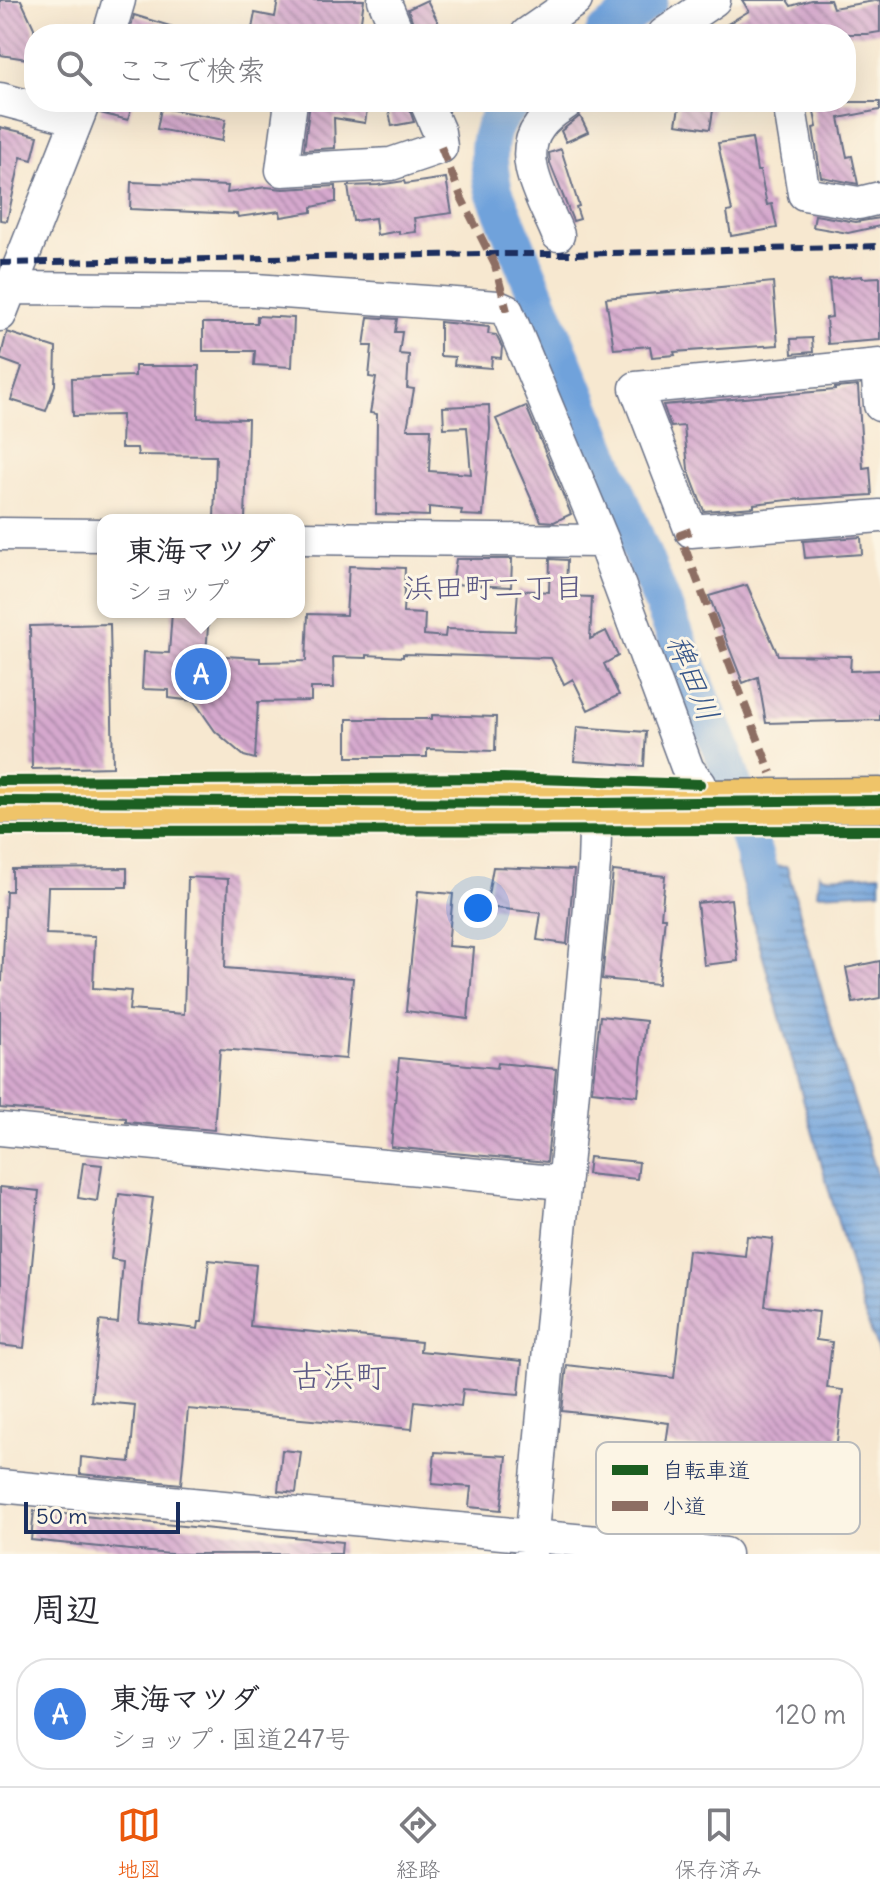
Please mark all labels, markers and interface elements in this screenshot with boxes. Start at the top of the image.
search box [24,24,856,112]
icon: search [52,46,96,90]
text: ここで検索 [116,51,266,89]
popup [97,514,305,618]
text: 東海マツダ [126,531,276,569]
district label: 浜田町二丁目 [404,568,584,606]
text: ショップ [126,574,229,607]
water label: 稗田川 [659,629,728,726]
pin: A [175,644,227,704]
your location [458,888,498,928]
district label: 古浜町 [291,1355,387,1396]
legend [596,1442,860,1534]
text: 自転車道 [662,1456,750,1484]
text: 小道 [662,1492,706,1520]
scale bar [24,1498,180,1534]
text: 50 m [36,1502,88,1530]
text: 周辺 [32,1587,100,1630]
text: 東海マツダ [110,1679,260,1717]
text: A [52,1698,68,1731]
text: 120 m [775,1698,846,1731]
text: ショップ · 国道247号 [110,1722,350,1755]
tab: 地図 [117,1803,161,1883]
tab: 経路 [396,1803,440,1883]
tab: 保存済み [675,1803,763,1883]

